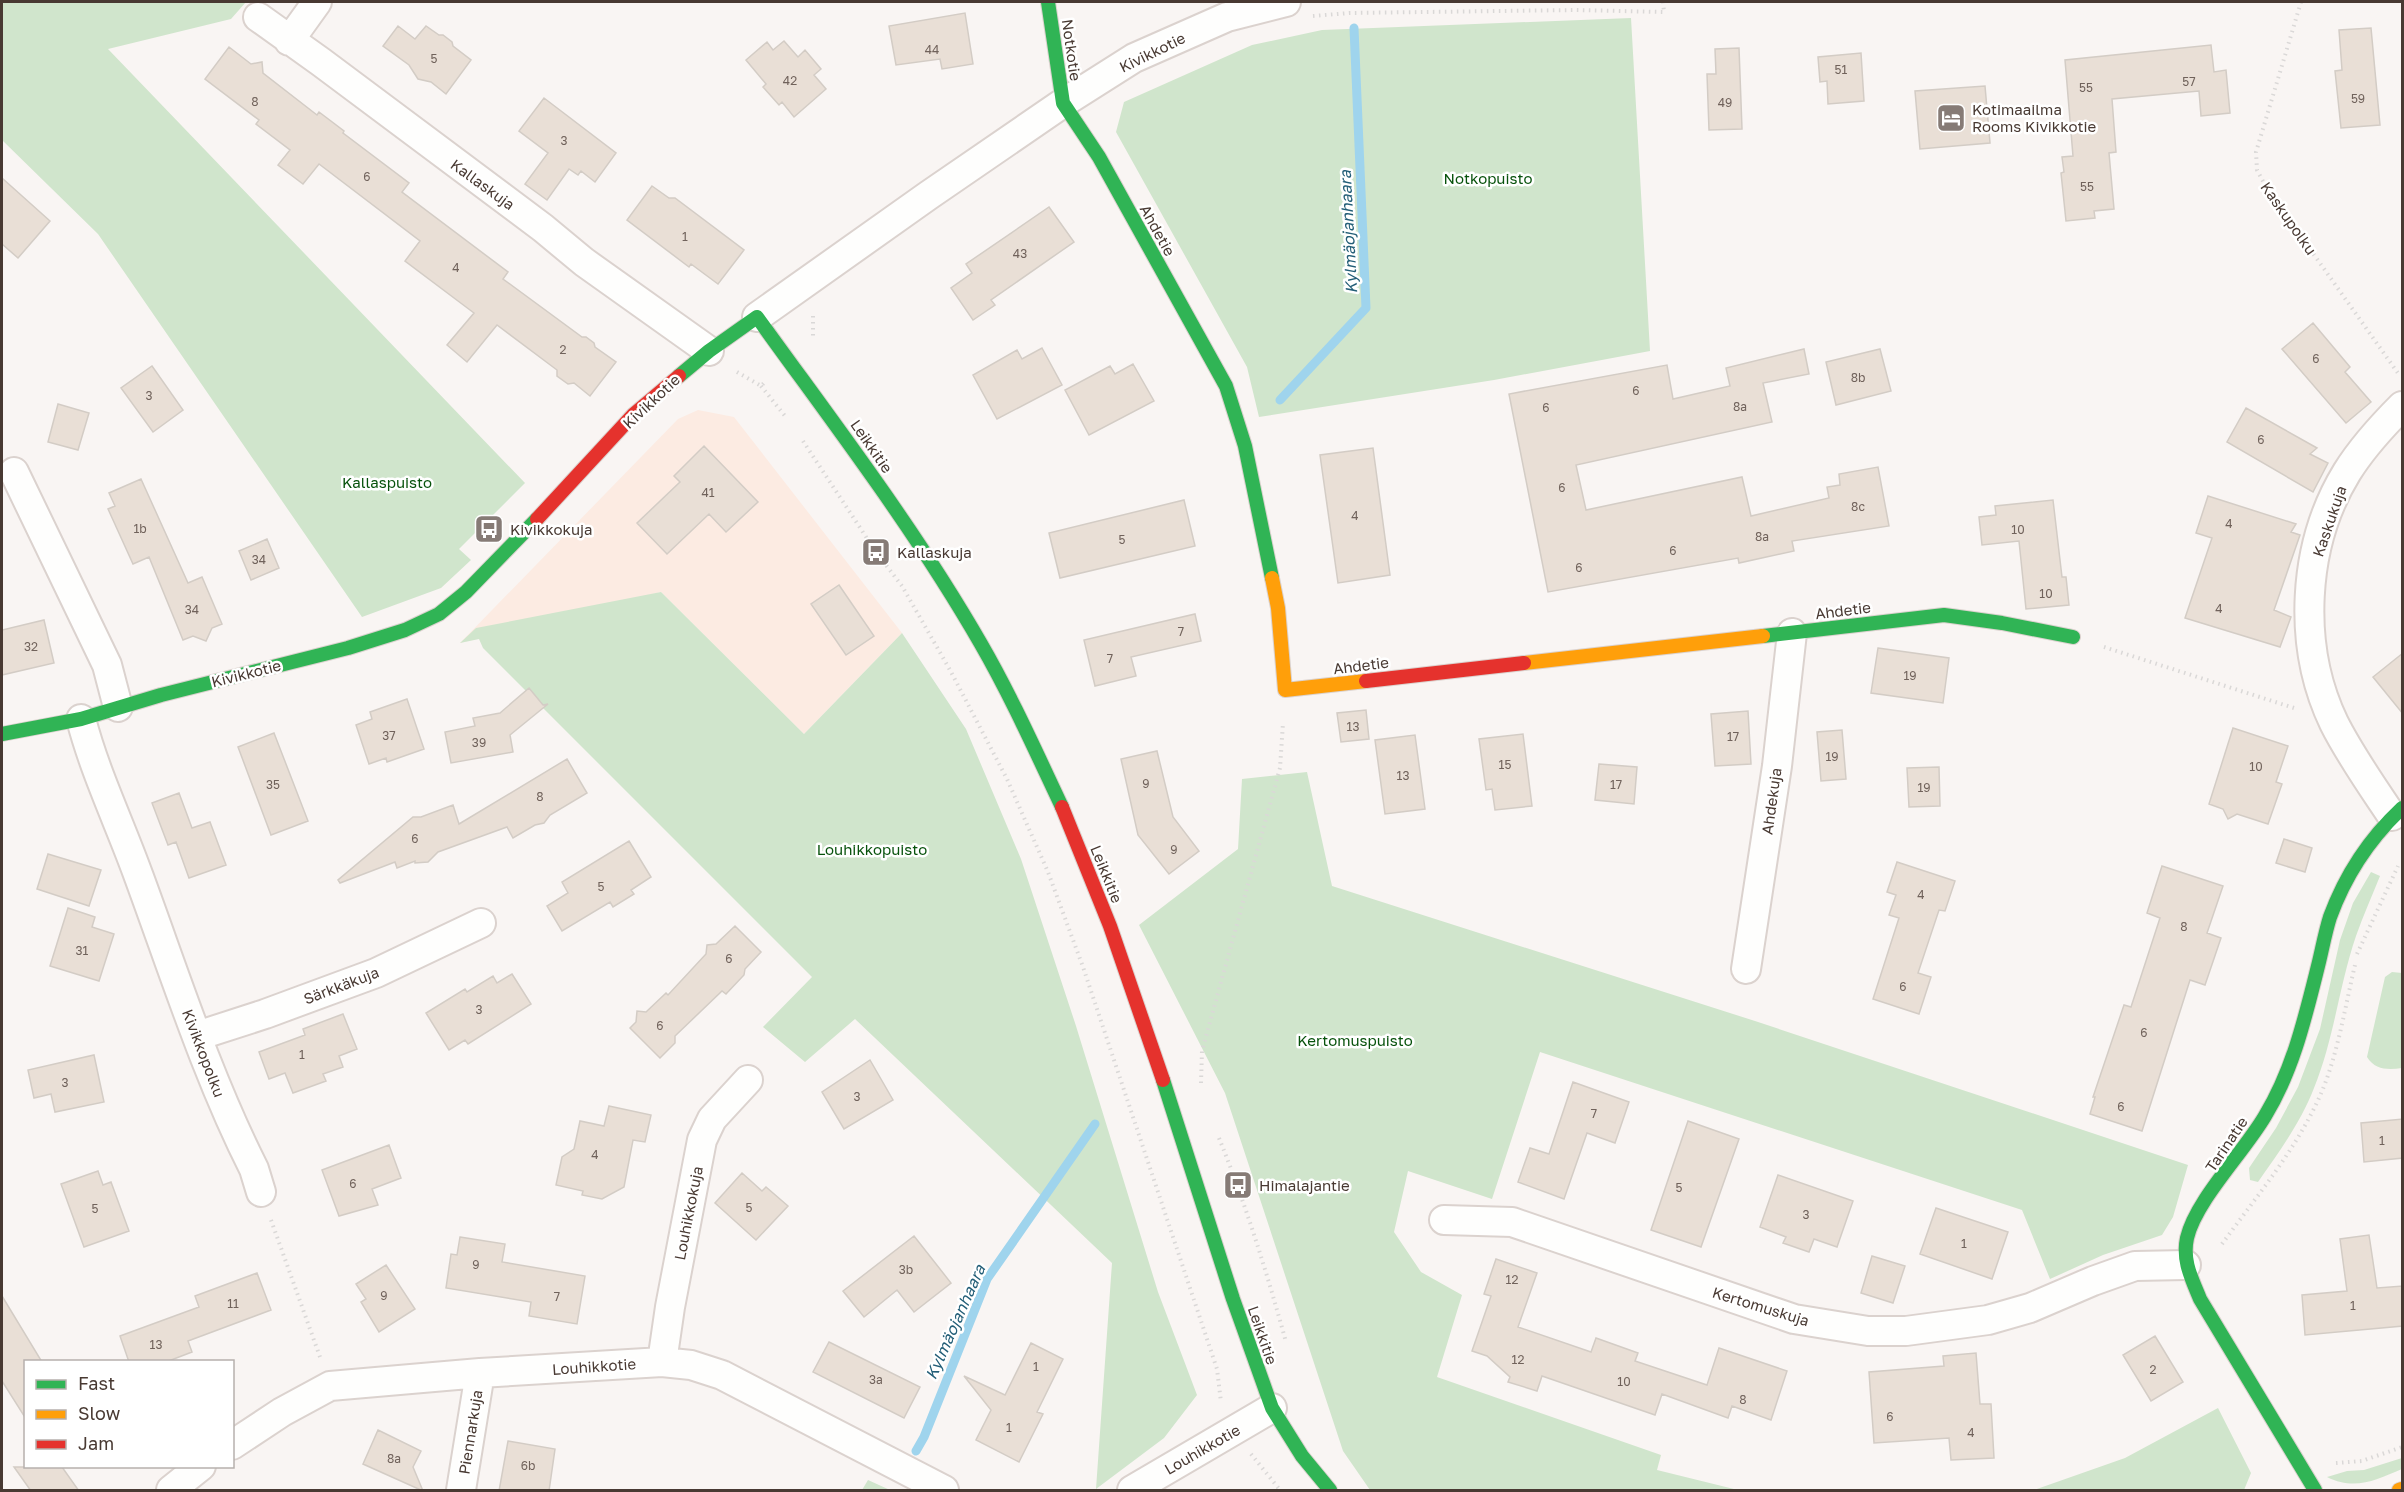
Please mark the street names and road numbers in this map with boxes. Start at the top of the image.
street label: Notkotie [1059,18,1085,82]
street label: Kivikkotie [1116,28,1188,76]
street label: Kallaskuja [447,155,519,213]
street label: Kaskupolku [2257,178,2321,258]
street label: Ahdetie [1137,201,1180,259]
street label: Kivikkotie [619,370,683,432]
street label: Leikkitie [847,416,897,476]
street label: Kaskukuja [2308,483,2350,559]
street label: Ahdetie [1814,598,1872,622]
street label: Ahdetie [1332,653,1390,677]
street label: Kivikkotie [209,656,283,690]
street label: Ahdekuja [1757,766,1785,836]
street label: Leikkitie [1087,842,1127,906]
street label: Särkkäkuja [301,962,381,1008]
street label: Kivikkopolku [179,1006,229,1100]
street label: Tarinatie [2201,1113,2251,1175]
street label: Louhikkokuja [670,1164,706,1262]
street label: Kertomuskuja [1710,1283,1812,1329]
street label: Leikkitie [1245,1303,1282,1367]
street label: Louhikkotie [551,1354,637,1378]
street label: Piennarkuja [454,1388,486,1476]
street label: Louhikkotie [1161,1420,1243,1478]

